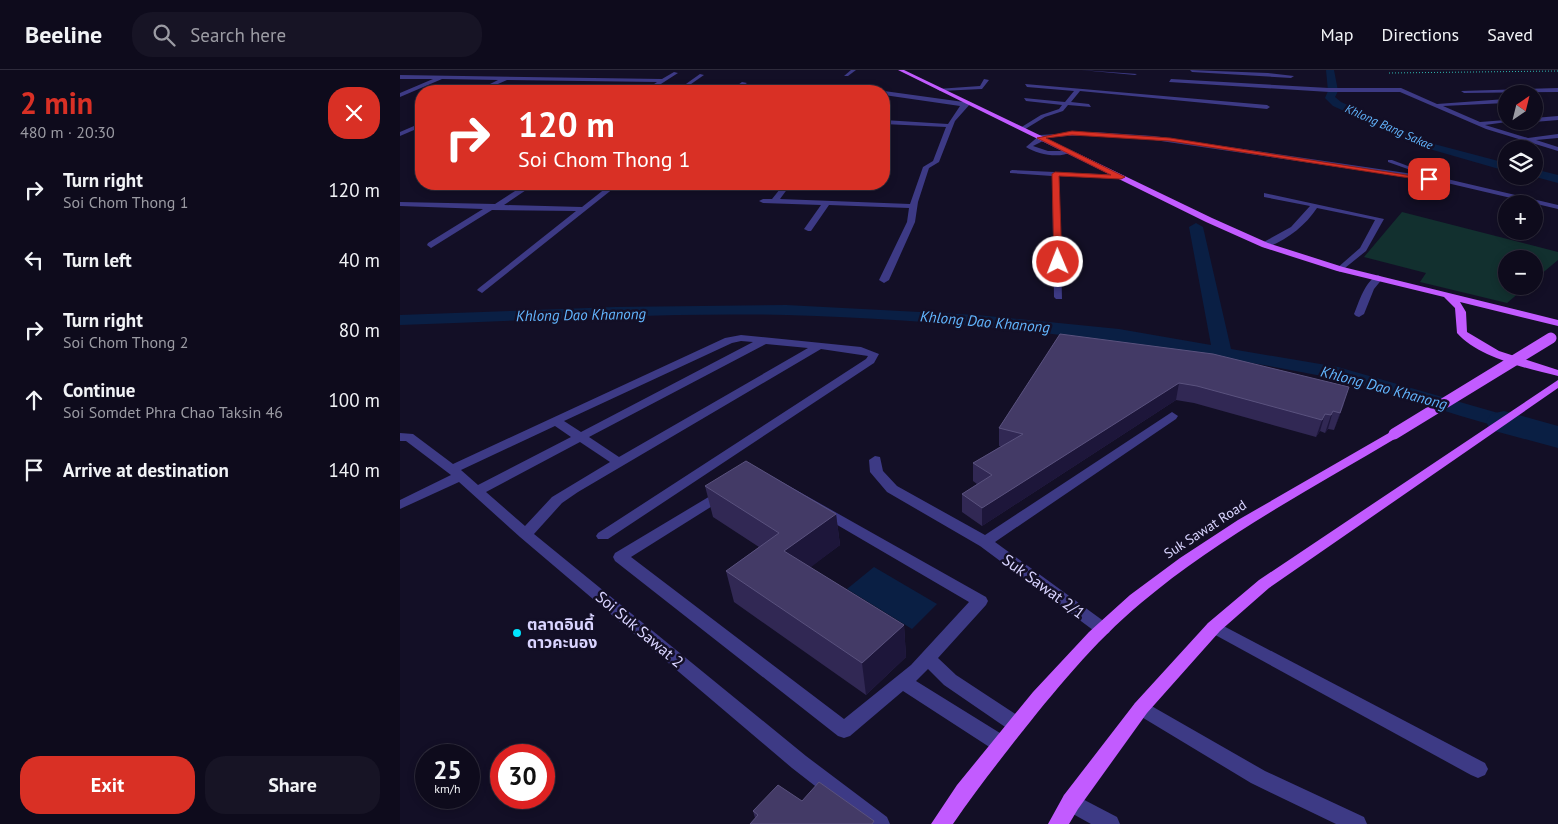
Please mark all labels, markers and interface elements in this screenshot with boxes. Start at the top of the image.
search box [132,12,482,57]
text: Beeline [25,19,102,50]
icon: search [150,21,178,49]
text: Search here [190,23,286,47]
text: Map [1321,23,1353,46]
text: Directions [1381,23,1459,46]
text: Saved [1487,23,1533,46]
text: 2 min [20,83,93,122]
north arrow [1498,85,1542,130]
map controls [1498,85,1543,295]
button: close [328,87,380,139]
water label: Khlong Bang Sakae [1343,100,1436,153]
text: 120 m [518,101,615,147]
icon: right [435,105,500,170]
text: 480 m · 20:30 [20,122,115,142]
button: layers [1498,140,1543,185]
text: Soi Chom Thong 1 [518,145,690,173]
pin [1408,158,1450,200]
icon: arrive [1415,165,1443,193]
text: Turn right [63,168,143,192]
icon: right [20,176,48,204]
text: 120 m [328,178,380,202]
text: Soi Chom Thong 1 [63,192,188,212]
button: + [1498,195,1543,240]
position arrow [1031,235,1083,287]
icon: left [20,246,48,274]
text: Turn left [63,248,132,272]
text: 40 m [339,248,380,272]
button: − [1498,250,1543,295]
water label: Khlong Dao Khanong [516,304,647,325]
water label: Khlong Dao Khanong [919,306,1051,337]
text: Turn right [63,308,143,332]
icon: right [20,316,48,344]
text: 80 m [339,318,380,342]
text: Soi Chom Thong 2 [63,332,188,352]
water label: Khlong Dao Khanong [1319,361,1450,414]
text: Continue [63,378,135,402]
icon: ahead [20,386,48,414]
text: 100 m [328,388,380,412]
text: Soi Somdet Phra Chao Taksin 46 [63,402,283,422]
icon: arrive [20,456,48,484]
text: Arrive at destination [63,458,229,482]
text: 140 m [328,458,380,482]
street label: Suk Sawat Road [1160,496,1250,562]
street label: Suk Sawat 2/1 [999,549,1089,623]
street label: Soi Suk Sawat 2 [592,586,688,672]
place label: ตลาดอินดี้ ดาวคะนอง [527,613,597,652]
marker: ตลาดอินดี้ ดาวคะนอง [511,627,523,639]
speed limit sign: 30 [490,744,555,809]
text: 25 [433,754,462,786]
button: Exit [20,756,195,814]
button: Share [205,756,380,814]
text: km/h [434,781,461,796]

